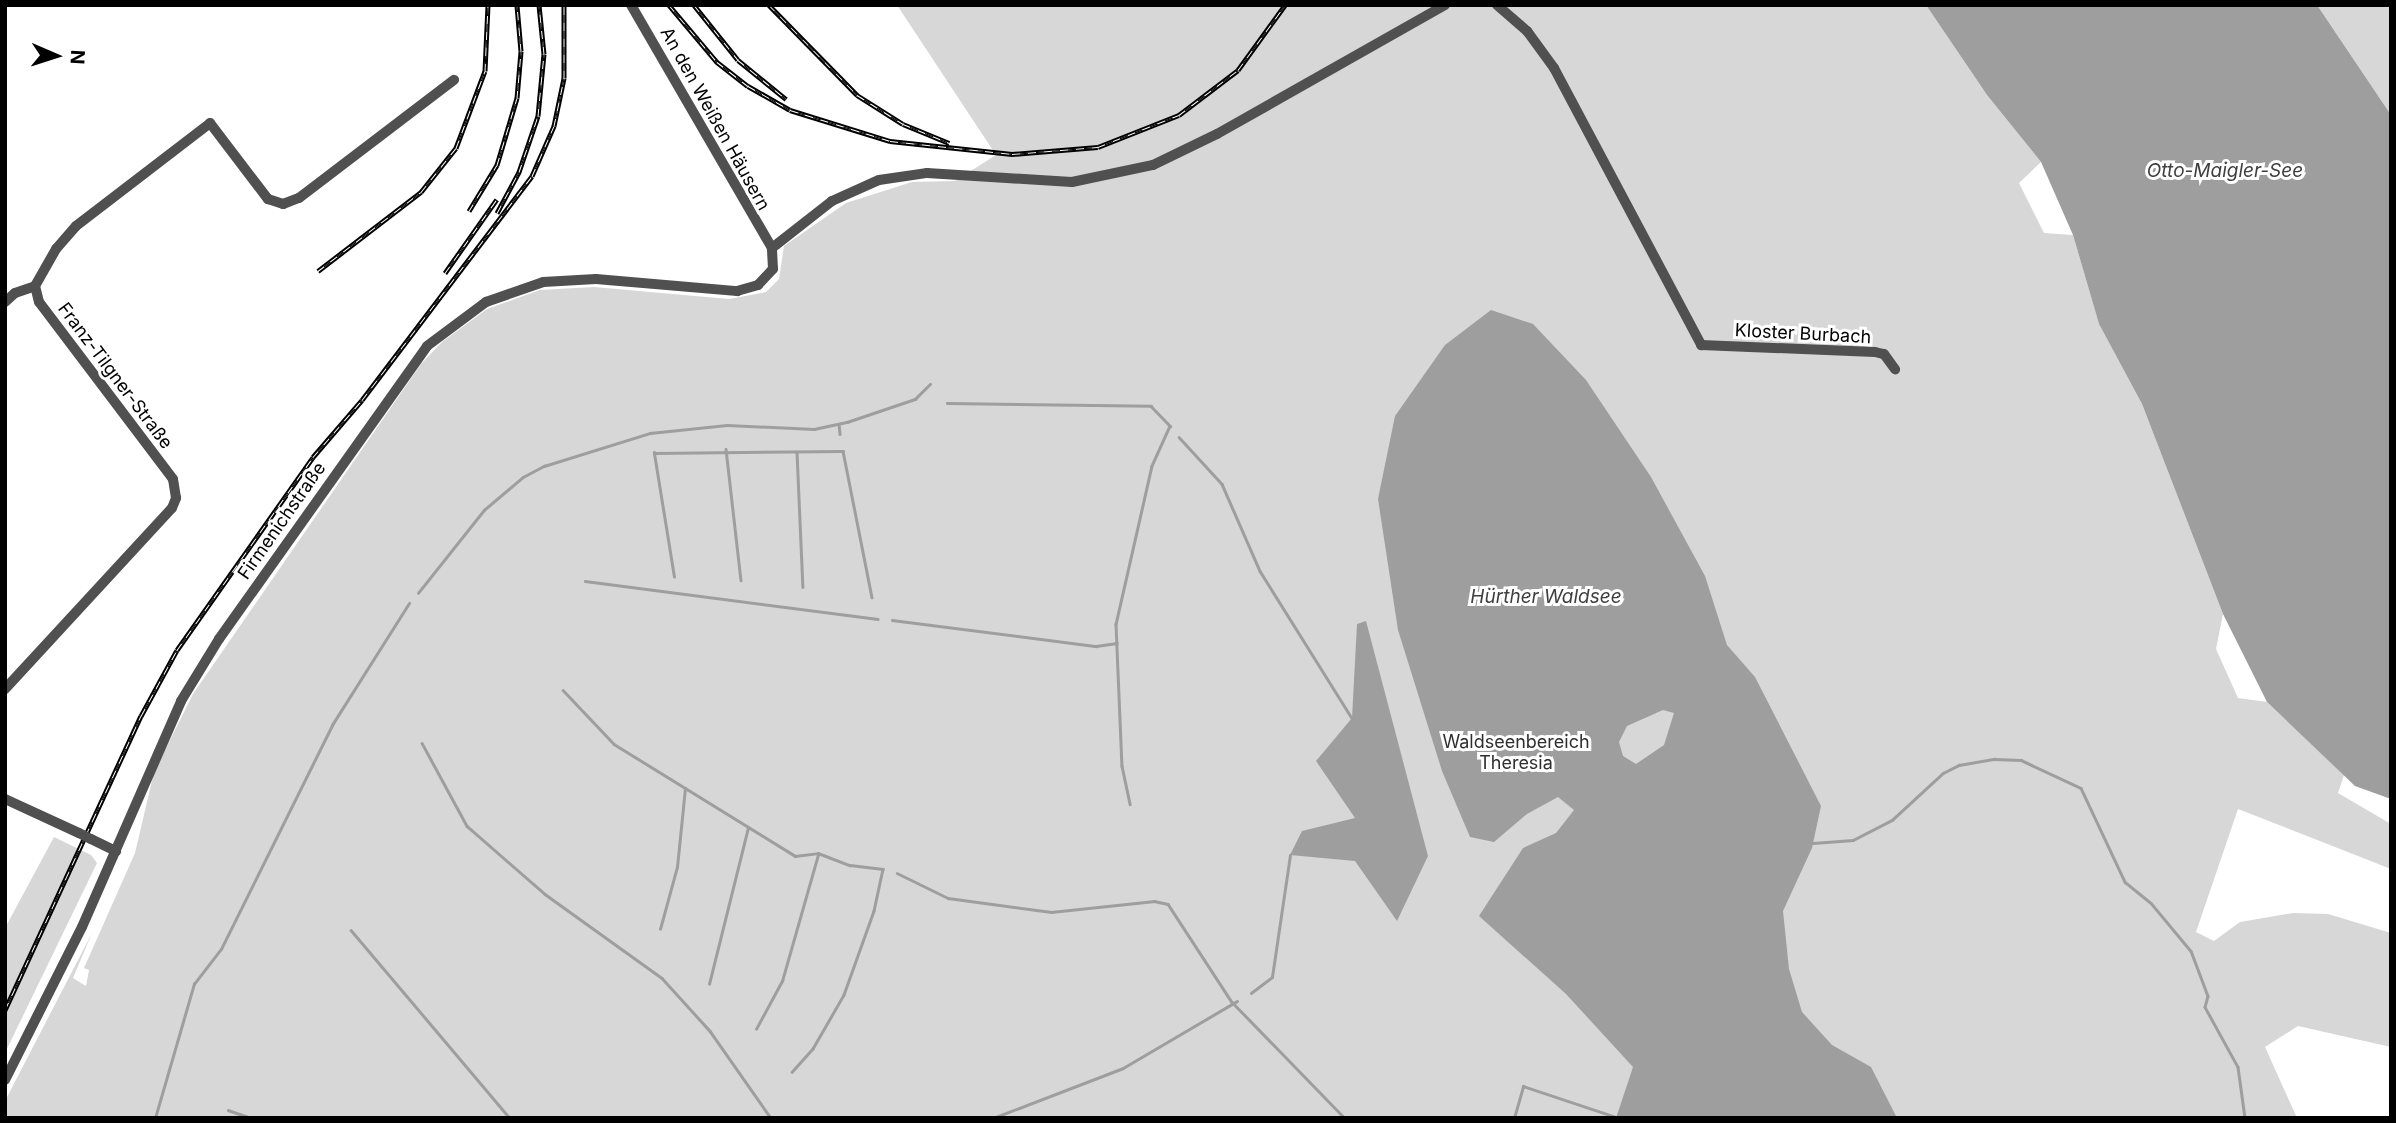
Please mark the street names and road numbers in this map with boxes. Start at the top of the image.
street label: An den Weißen Häusern [656,24,774,214]
street label: Franz-Tilgner-Straße [53,299,177,453]
street label: Kloster Burbach [1734,320,1872,348]
street label: Firmenichstraße [234,458,330,584]

